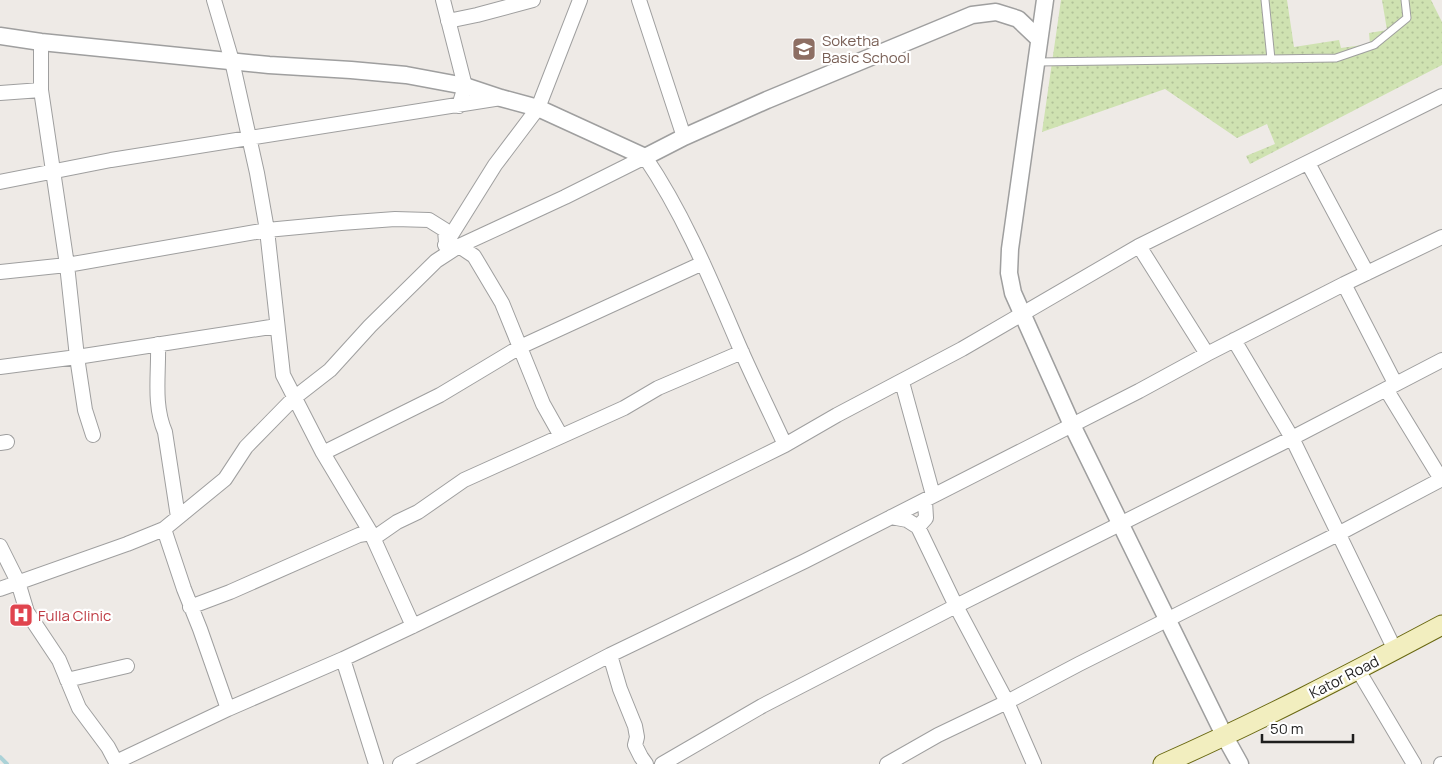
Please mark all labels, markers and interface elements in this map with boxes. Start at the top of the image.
place label: Soketha Basic School [822,30,910,68]
school or university icon: Soketha Basic School [791,36,817,62]
hospital icon: Fulla Clinic [8,602,34,628]
place label: Fulla Clinic [38,605,111,626]
street label: Kator Road [1305,650,1383,704]
scale bar [1262,712,1353,744]
text: 50 m [1270,718,1304,739]

